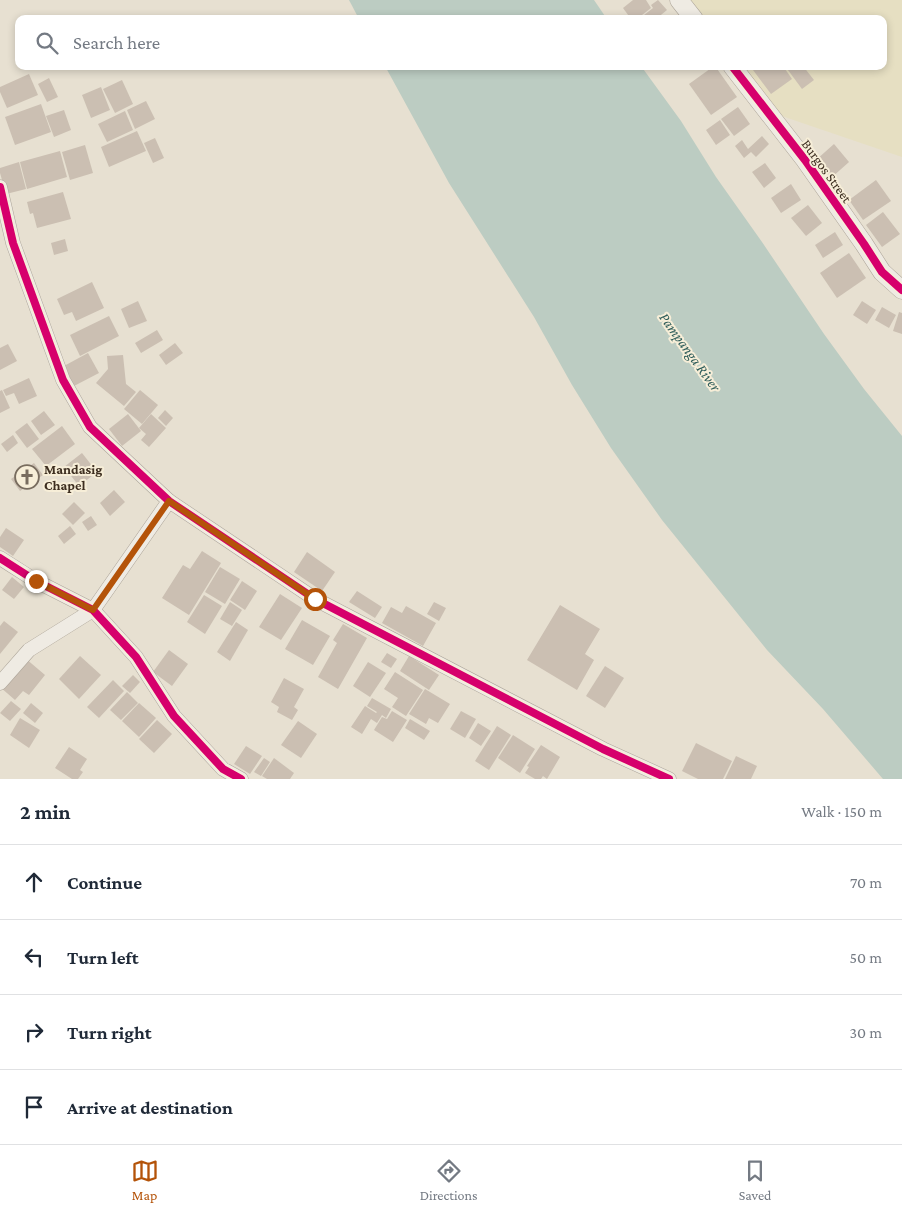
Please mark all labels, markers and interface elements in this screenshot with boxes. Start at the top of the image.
search box [15,15,887,70]
icon: search [33,29,61,57]
text: Search here [73,32,160,53]
street label: Burgos Street [799,136,856,206]
water label: Pampanga River [655,310,724,395]
place label: Mandasig Chapel [44,461,102,493]
church icon: Mandasig Chapel [14,464,40,490]
route end [25,570,48,593]
route start [304,588,327,611]
text: 2 min [20,800,71,824]
text: Walk · 150 m [801,803,882,820]
icon: ahead [20,868,48,896]
text: Continue [67,872,142,893]
text: 70 m [850,874,882,891]
icon: left [20,943,48,971]
text: Turn left [67,947,139,968]
text: 50 m [850,949,882,966]
icon: right [20,1018,48,1046]
text: Turn right [67,1022,152,1043]
text: 30 m [850,1024,882,1041]
icon: arrive [20,1093,48,1121]
text: Arrive at destination [67,1097,233,1118]
tab: Map [131,1157,159,1203]
tab: Directions [420,1157,478,1203]
tab: Saved [739,1157,771,1203]

